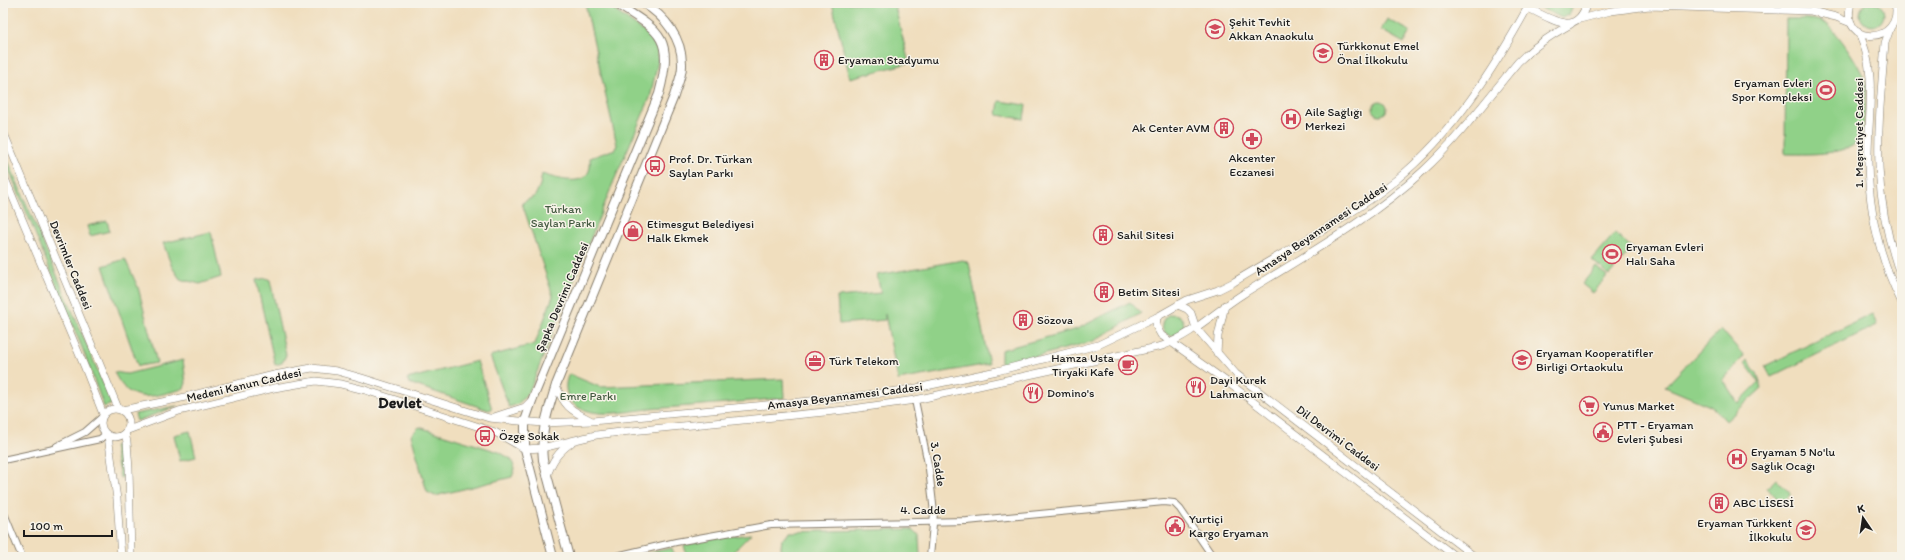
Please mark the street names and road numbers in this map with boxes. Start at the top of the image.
street label: 1. Meşrutiyet Caddesi [1852,78,1866,188]
street label: Amasya Beyannamesi Caddesi [1252,180,1390,278]
street label: Devrimler Caddesi [47,219,95,311]
street label: Şapka Devrimi Caddesi [533,240,591,354]
street label: Medeni Kanun Caddesi [185,365,303,405]
street label: Amasya Beyannamesi Caddesi [767,380,923,412]
street label: Dil Devrimi Caddesi [1294,402,1382,474]
street label: 3. Cadde [928,441,948,488]
street label: 4. Cadde [900,503,946,517]

